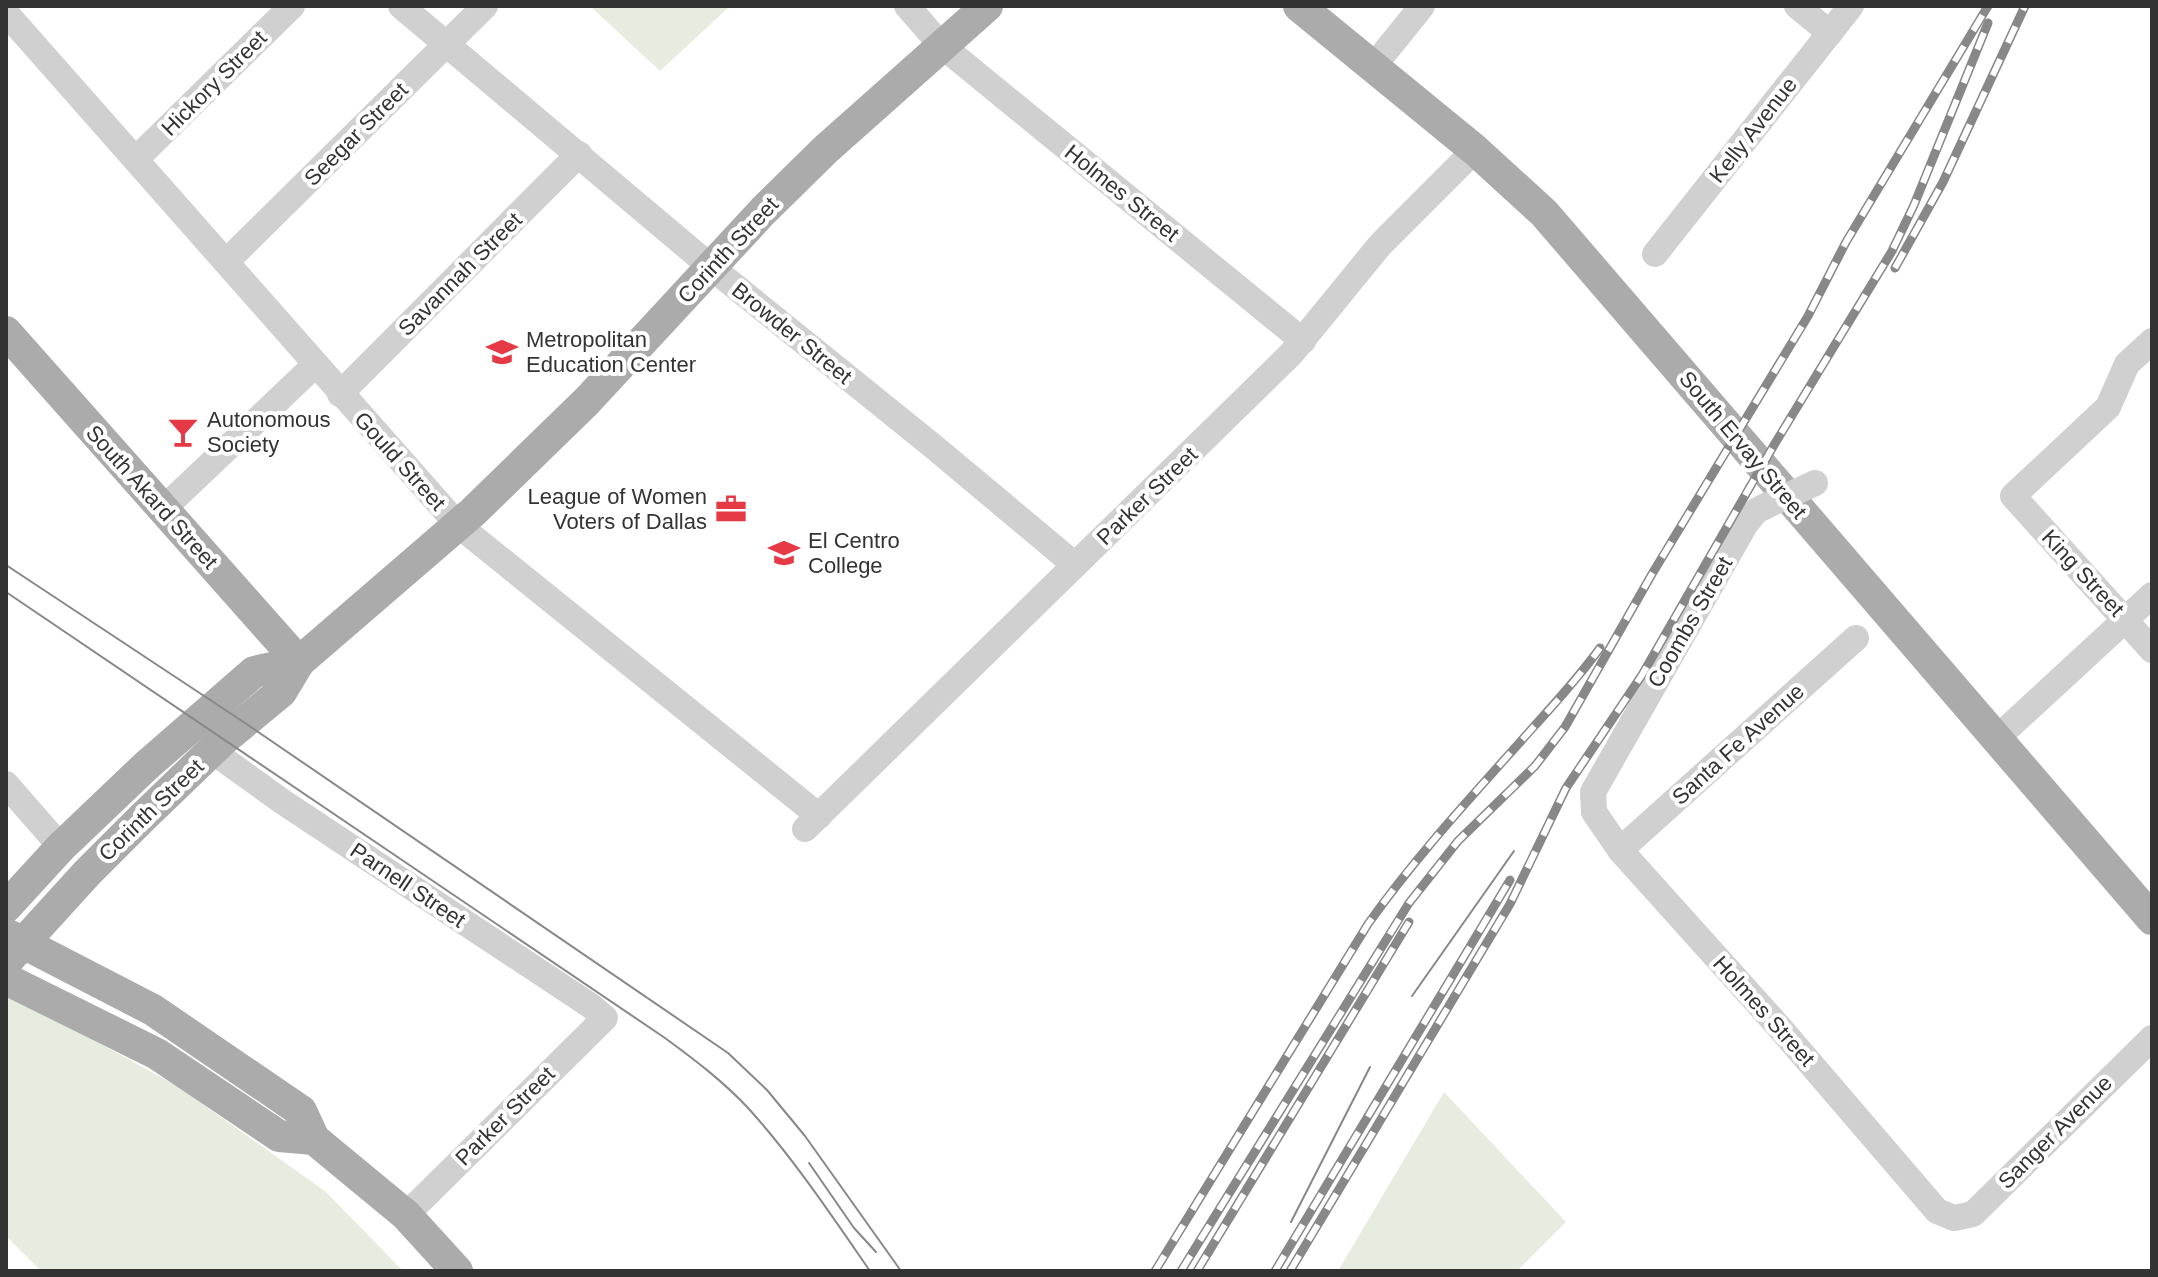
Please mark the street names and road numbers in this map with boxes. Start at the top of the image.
street label: Hickory Street [156,25,272,141]
street label: Kelly Avenue [1704,72,1802,188]
street label: Seegar Street [299,77,413,191]
street label: Holmes Street [1060,139,1184,247]
street label: Corinth Street [673,192,783,308]
street label: Savannah Street [393,207,527,341]
street label: Browder Street [727,277,857,389]
street label: South Ervay Street [1674,366,1812,524]
street label: Gould Street [349,407,451,515]
street label: South Akard Street [81,420,223,574]
street label: Parker Street [1092,442,1202,550]
street label: King Street [2037,525,2129,621]
street label: Coombs Street [1642,552,1738,692]
street label: Santa Fe Avenue [1667,678,1809,810]
street label: Corinth Street [93,754,209,866]
street label: Parnell Street [346,837,470,933]
street label: Holmes Street [1708,951,1820,1071]
street label: Parker Street [450,1061,560,1171]
street label: Sanger Avenue [1993,1070,2117,1194]

